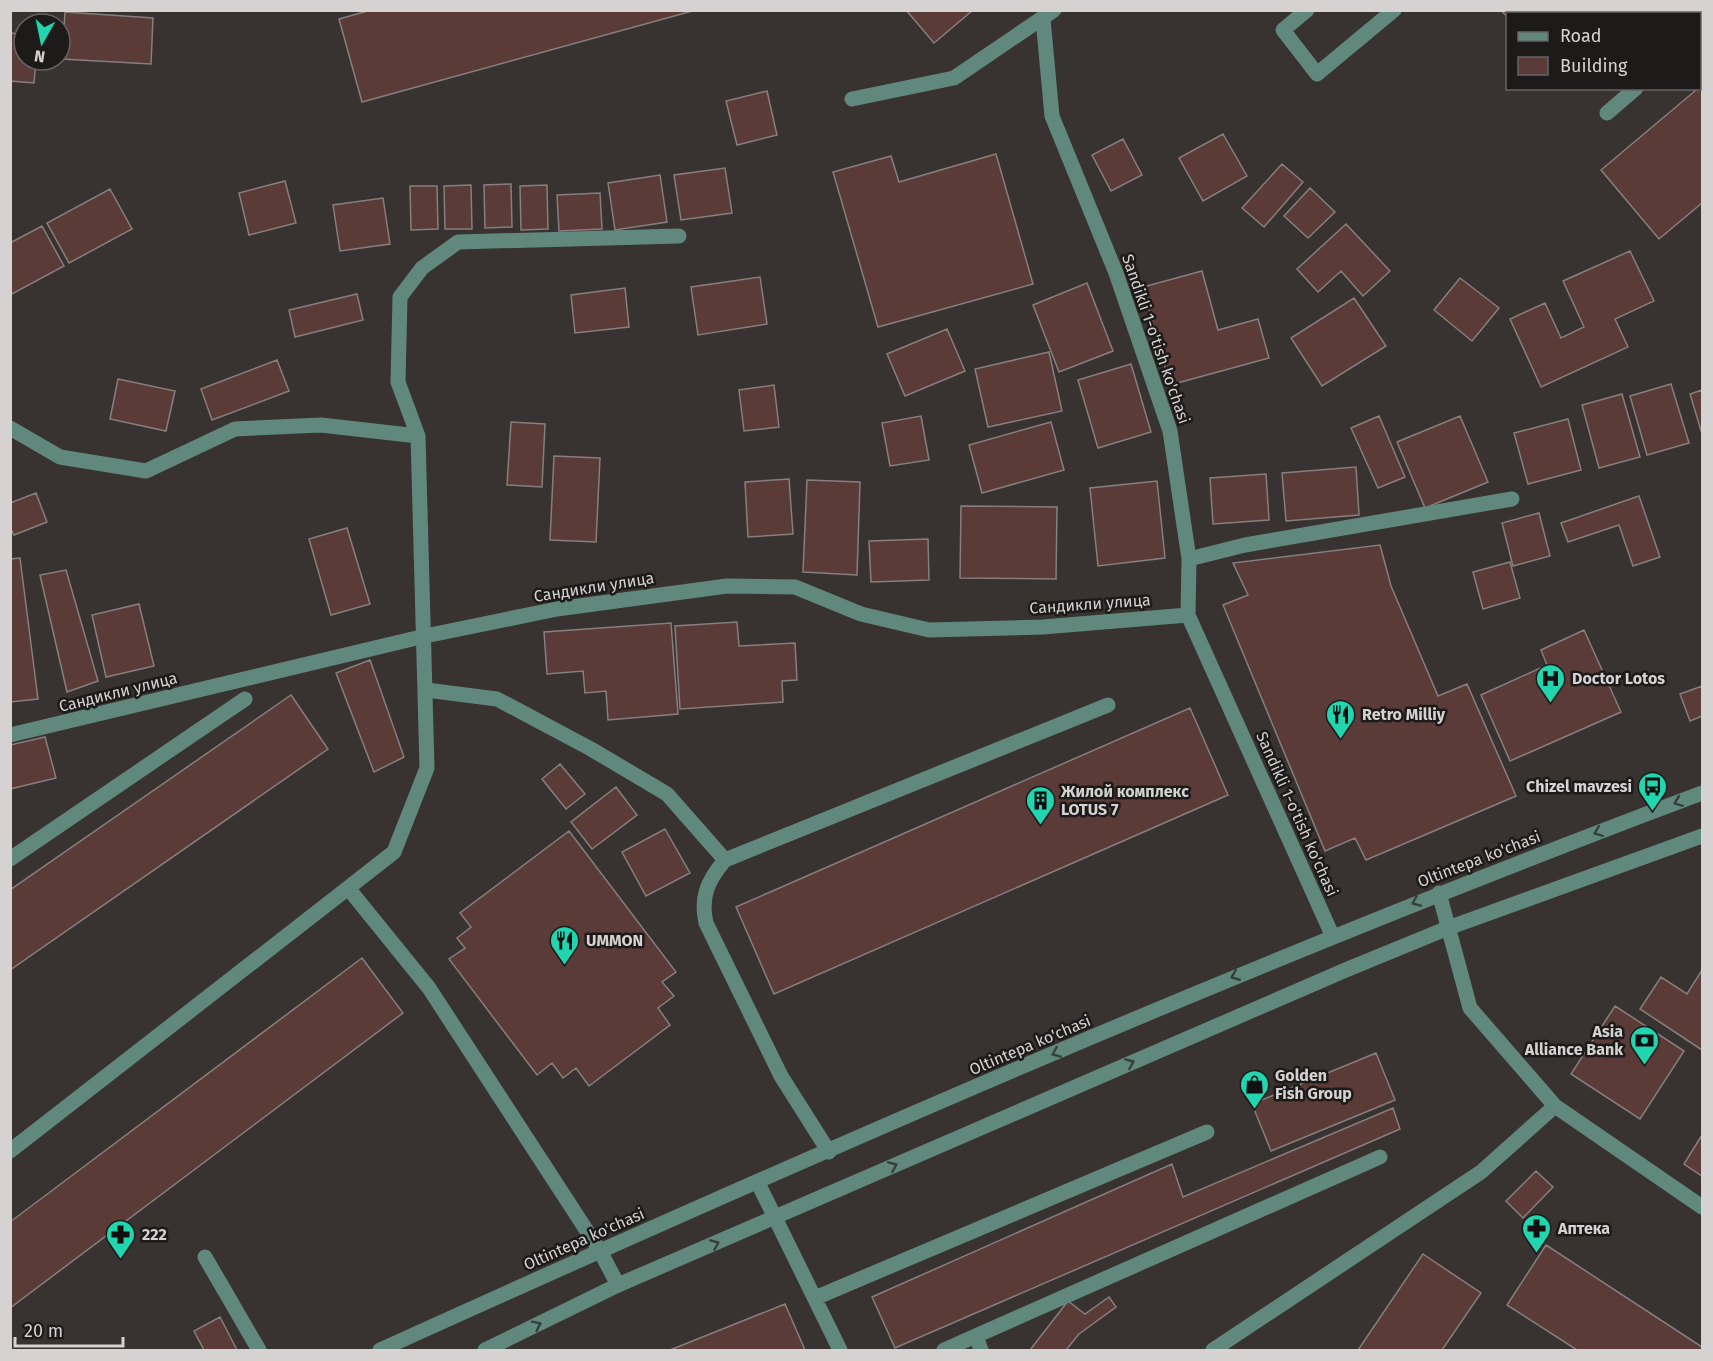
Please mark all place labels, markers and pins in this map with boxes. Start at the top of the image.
hospital icon: Doctor Lotos [1535,662,1567,704]
place label: Doctor Lotos [1572,669,1665,688]
restaurant icon: Retro Milliy [1325,698,1357,740]
place label: Retro Milliy [1362,705,1446,724]
bus stop icon: Chizel mavzesi [1637,770,1669,812]
place label: Chizel mavzesi [1526,777,1632,796]
place label: Жилой комплекс LOTUS 7 [1060,782,1189,819]
building icon: Жилой комплекс LOTUS 7 [1024,784,1056,826]
restaurant icon: UMMON [549,924,581,966]
place label: UMMON [586,931,643,950]
place label: Asia Alliance Bank [1524,1022,1623,1059]
bank icon: Asia Alliance Bank [1628,1024,1660,1066]
place label: Golden Fish Group [1275,1066,1352,1103]
shop icon: Golden Fish Group [1238,1068,1270,1110]
pharmacy icon: Аптека [1521,1212,1553,1254]
pharmacy icon: 222 [105,1218,137,1260]
place label: Аптека [1557,1219,1610,1238]
place label: 222 [142,1225,167,1244]

